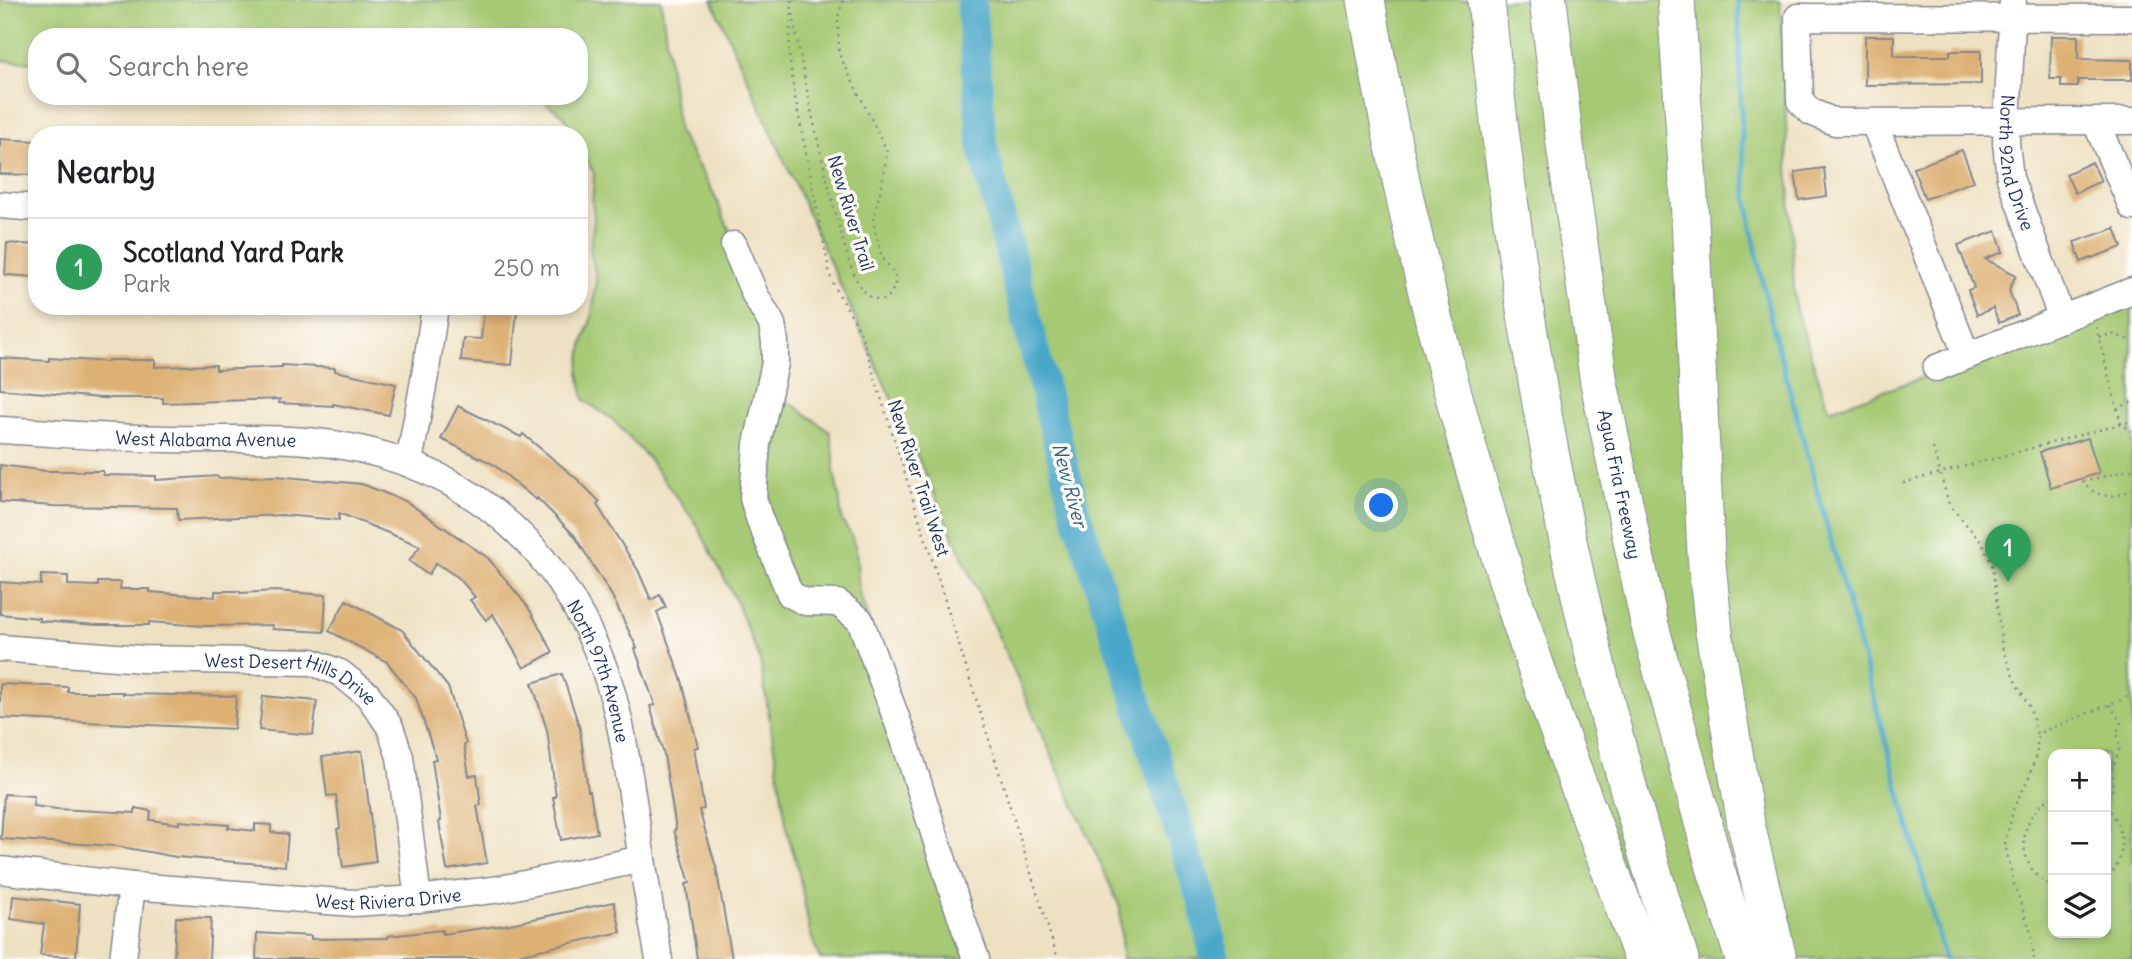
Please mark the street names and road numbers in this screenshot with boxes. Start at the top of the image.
street label: North 92nd Drive [1994,94,2040,234]
street label: New River Trail [823,152,879,274]
street label: New River Trail West [883,397,955,559]
street label: Agua Fria Freeway [1593,407,1647,561]
street label: West Alabama Avenue [115,426,297,452]
street label: North 97th Avenue [562,595,635,744]
street label: West Desert Hills Drive [204,649,383,709]
street label: West Riviera Drive [314,882,462,915]

